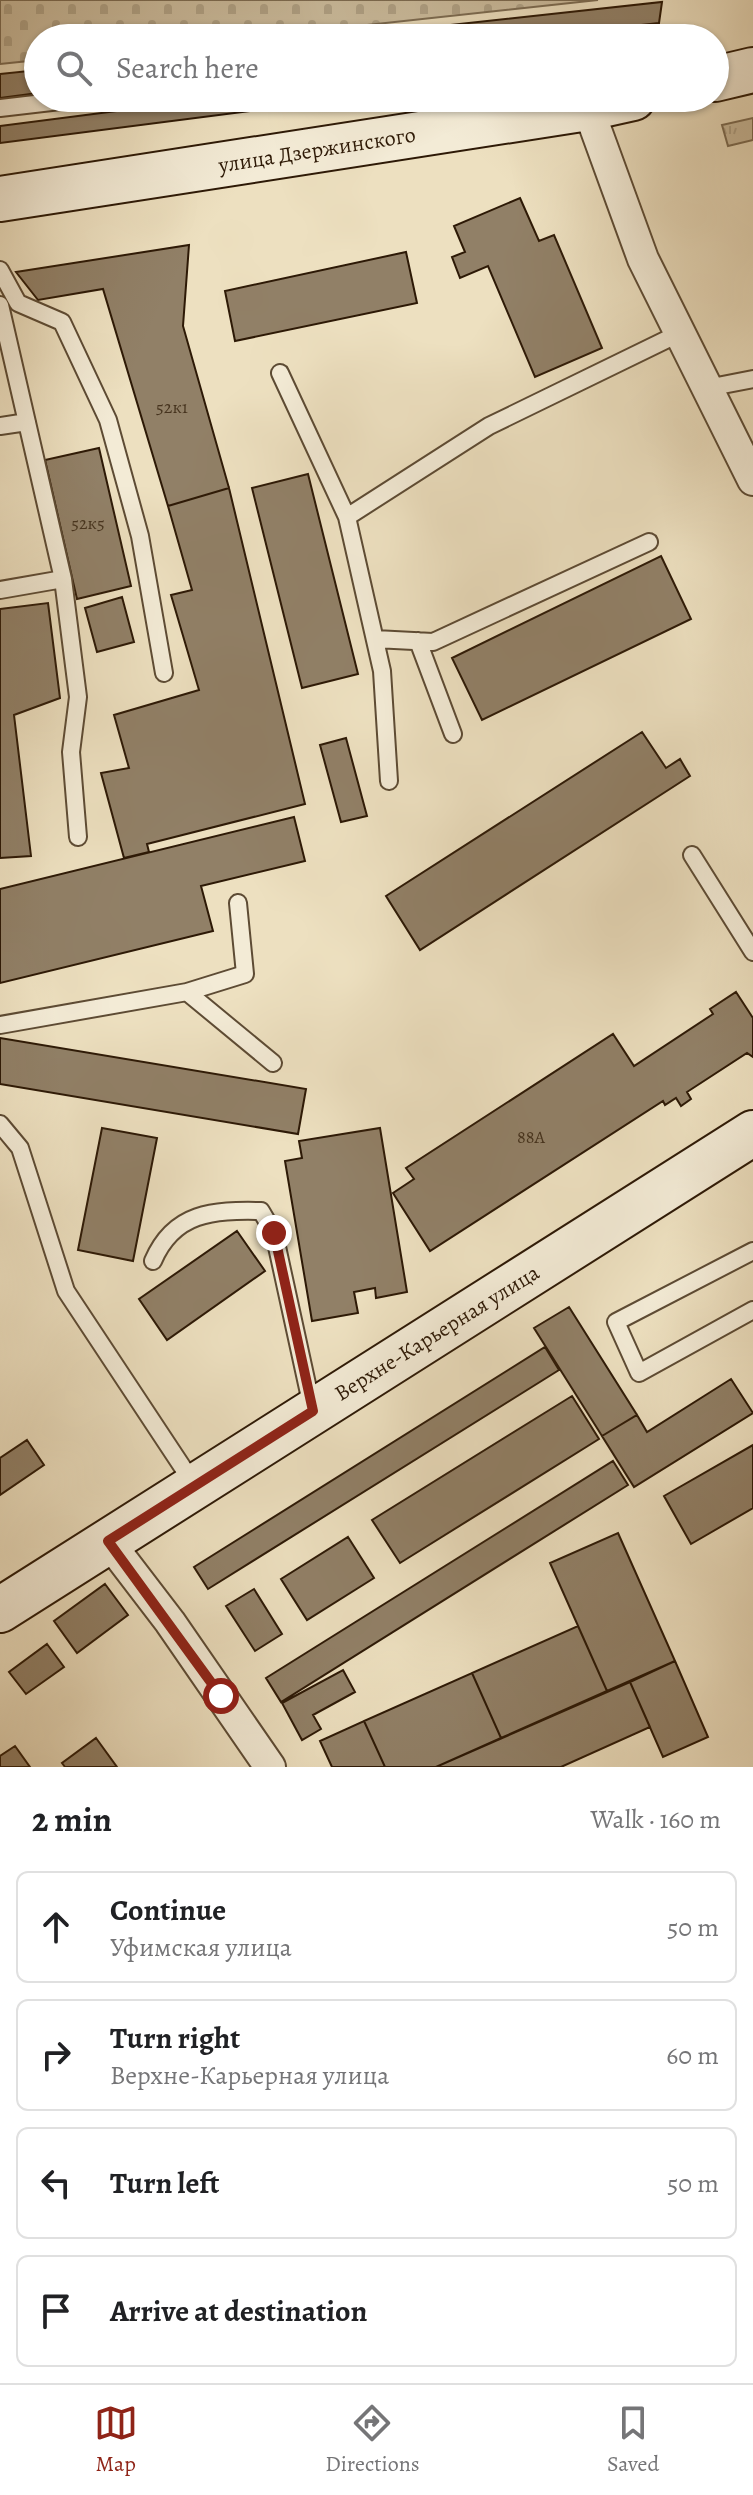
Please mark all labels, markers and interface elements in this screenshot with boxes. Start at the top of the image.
search box [24,24,729,112]
icon: search [52,46,96,90]
text: Search here [116,48,259,88]
street label: улица Дзержинского [215,120,418,181]
house number: 52к1 [156,395,188,419]
house number: 52к5 [71,511,105,535]
house number: 88А [517,1125,545,1149]
route end [256,1215,292,1251]
street label: Верхне-Карьерная улица [329,1257,546,1408]
route start [203,1678,239,1714]
text: 2 min [32,1796,112,1843]
text: Walk · 160 m [590,1802,721,1837]
text: Continue [110,1890,226,1930]
icon: ahead [34,1905,78,1949]
text: 50 m [667,1910,719,1945]
text: Уфимская улица [110,1930,292,1965]
text: Turn right [110,2018,240,2058]
icon: right [34,2033,78,2077]
text: 60 m [666,2038,719,2073]
text: Верхне-Карьерная улица [110,2058,389,2093]
icon: left [34,2161,78,2205]
text: Turn left [110,2163,219,2203]
text: 50 m [667,2166,719,2201]
icon: arrive [34,2289,78,2333]
text: Arrive at destination [110,2291,367,2331]
tab: Map [94,2401,138,2479]
tab: Directions [325,2401,420,2479]
tab: Saved [607,2401,659,2479]

